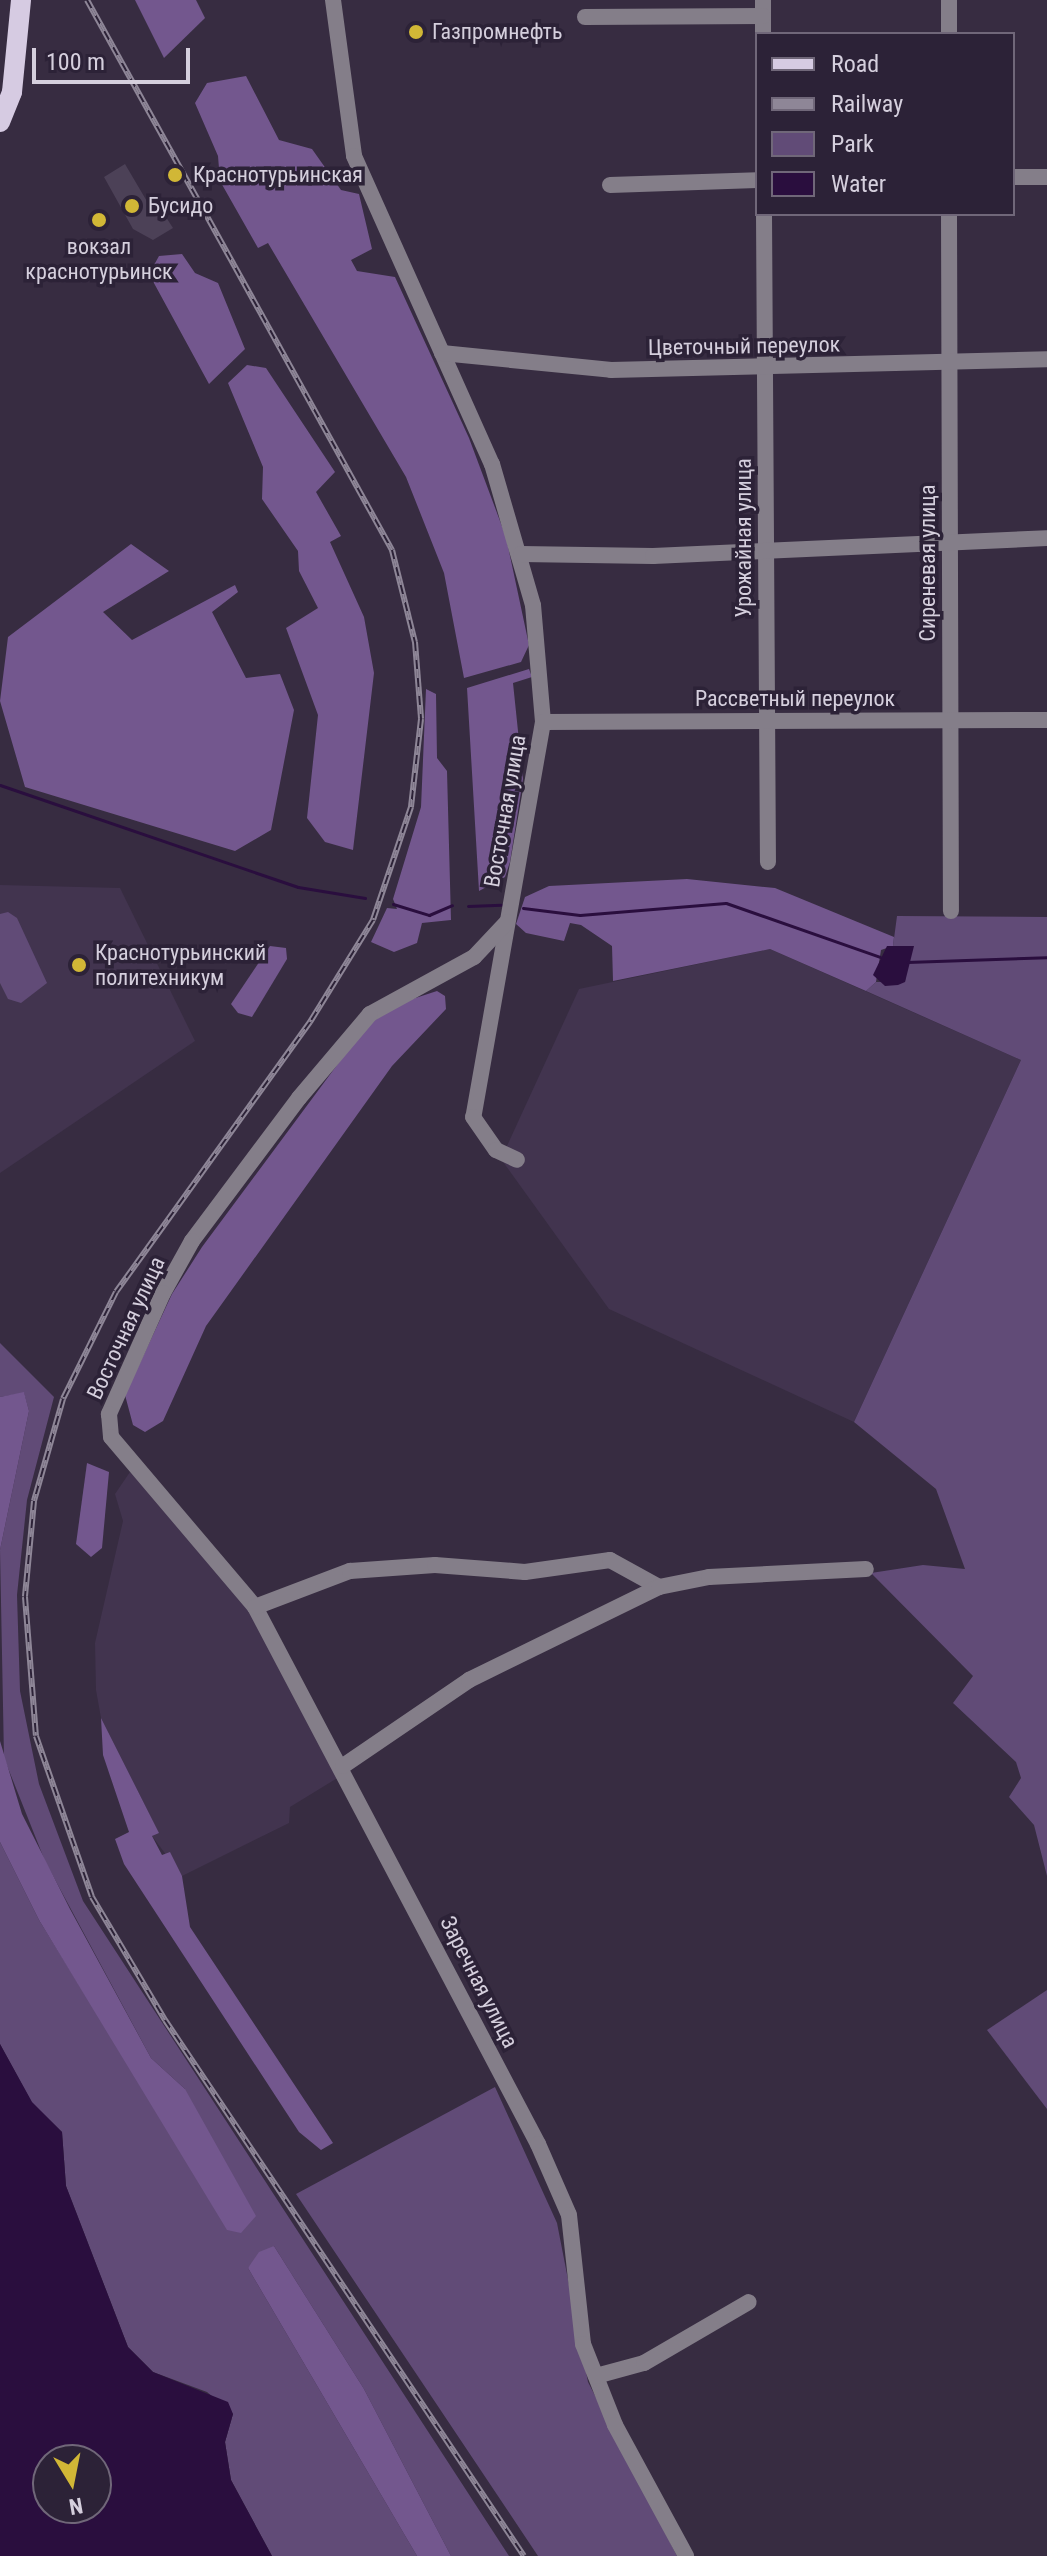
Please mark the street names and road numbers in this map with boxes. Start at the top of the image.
street label: Цветочный переулок [648,331,840,361]
street label: Урожайная улица [731,458,757,618]
street label: Сиреневая улица [915,485,941,641]
street label: Рассветный переулок [695,686,895,712]
street label: Восточная улица [479,733,531,889]
street label: Восточная улица [81,1252,171,1404]
street label: Заречная улица [434,1912,524,2052]

